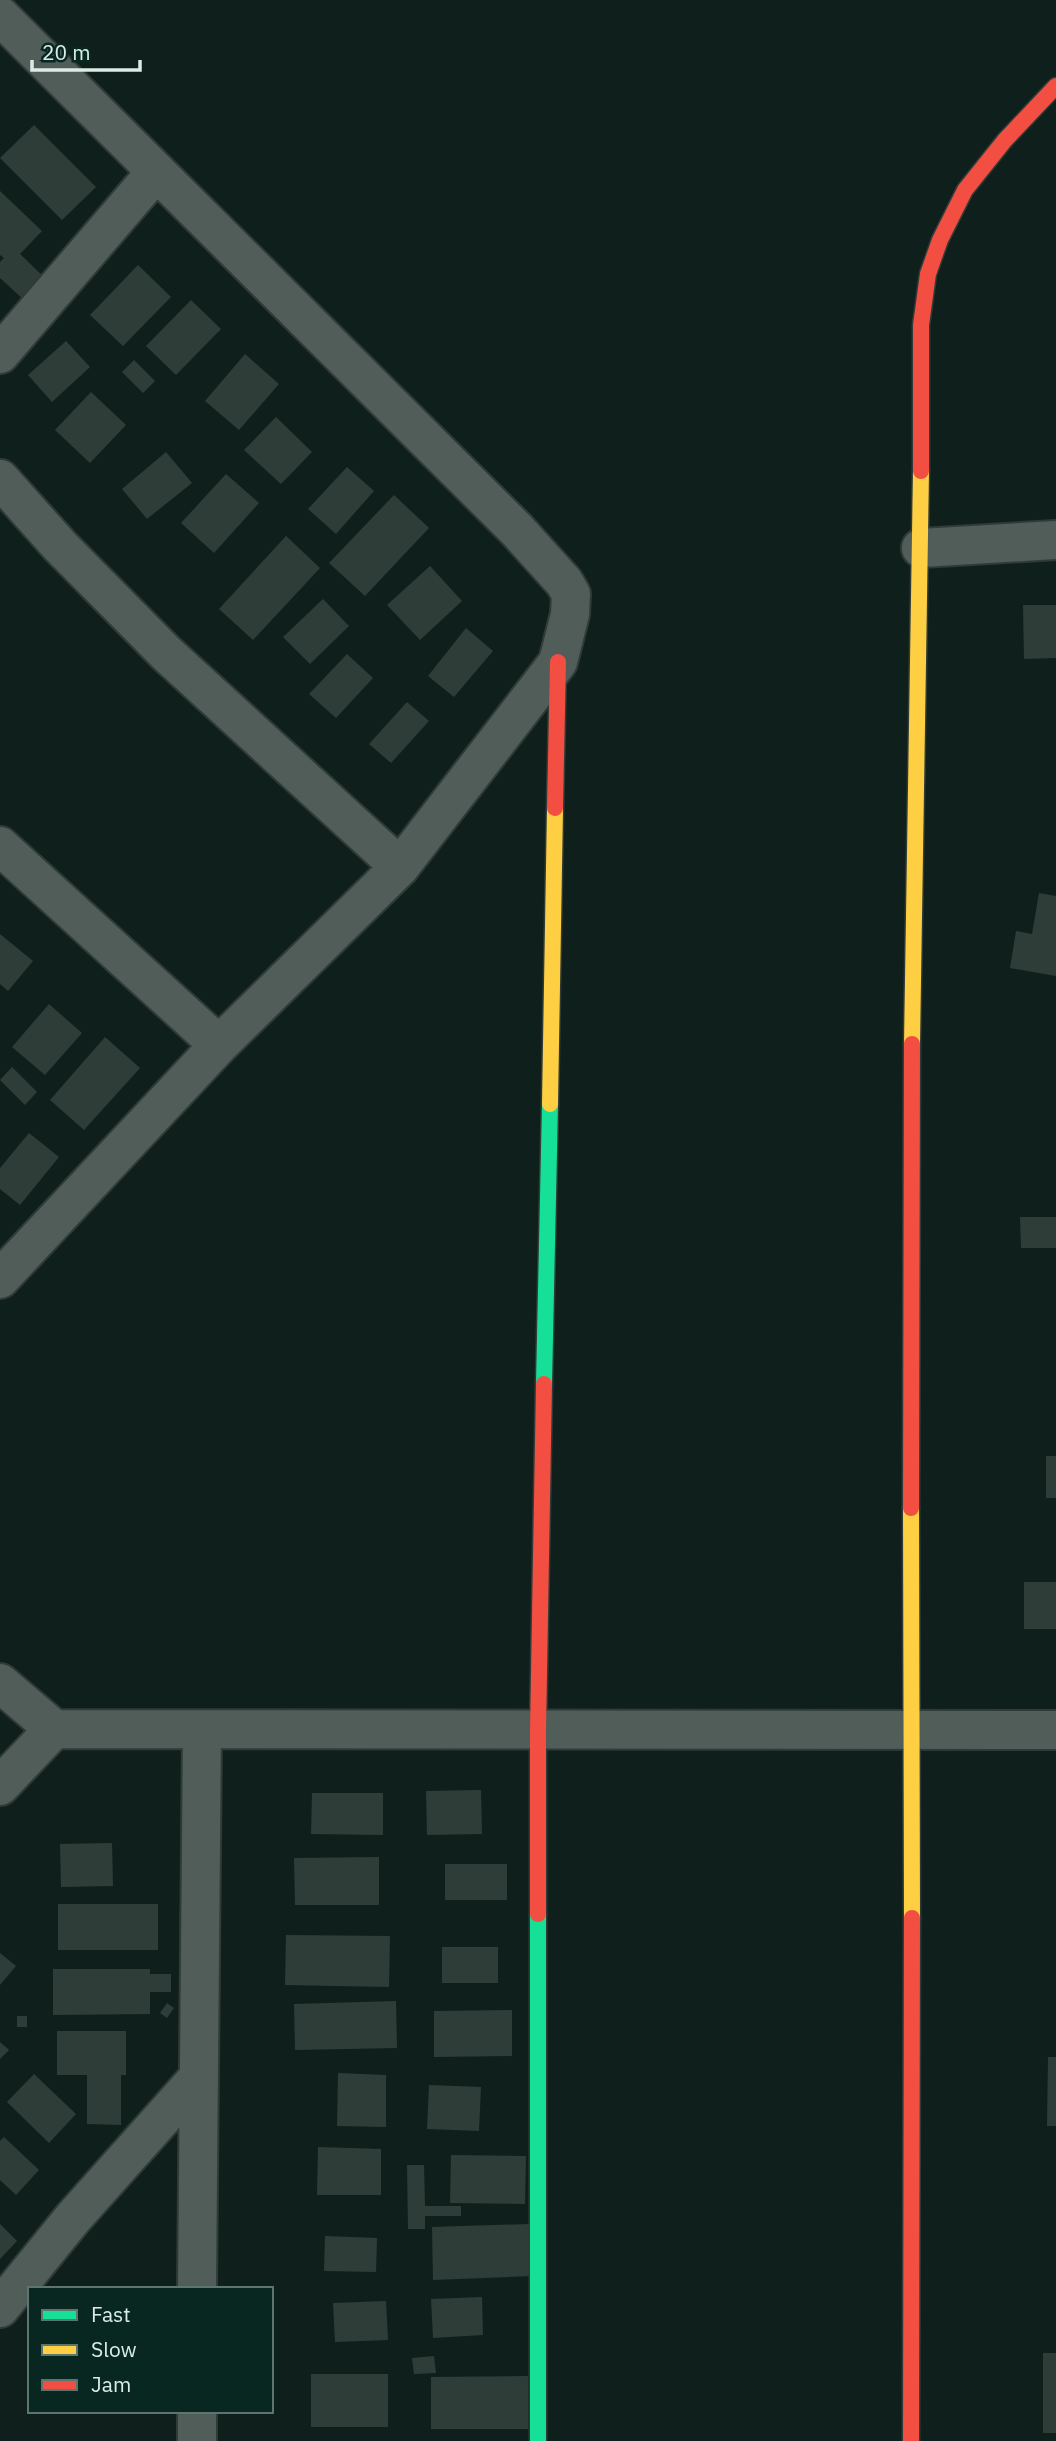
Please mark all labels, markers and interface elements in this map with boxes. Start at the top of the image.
scale bar [32,28,140,72]
text: 20 m [42,38,91,66]
legend [28,2287,273,2413]
text: Fast [91,2300,131,2328]
text: Slow [91,2335,137,2363]
text: Jam [91,2370,131,2398]

